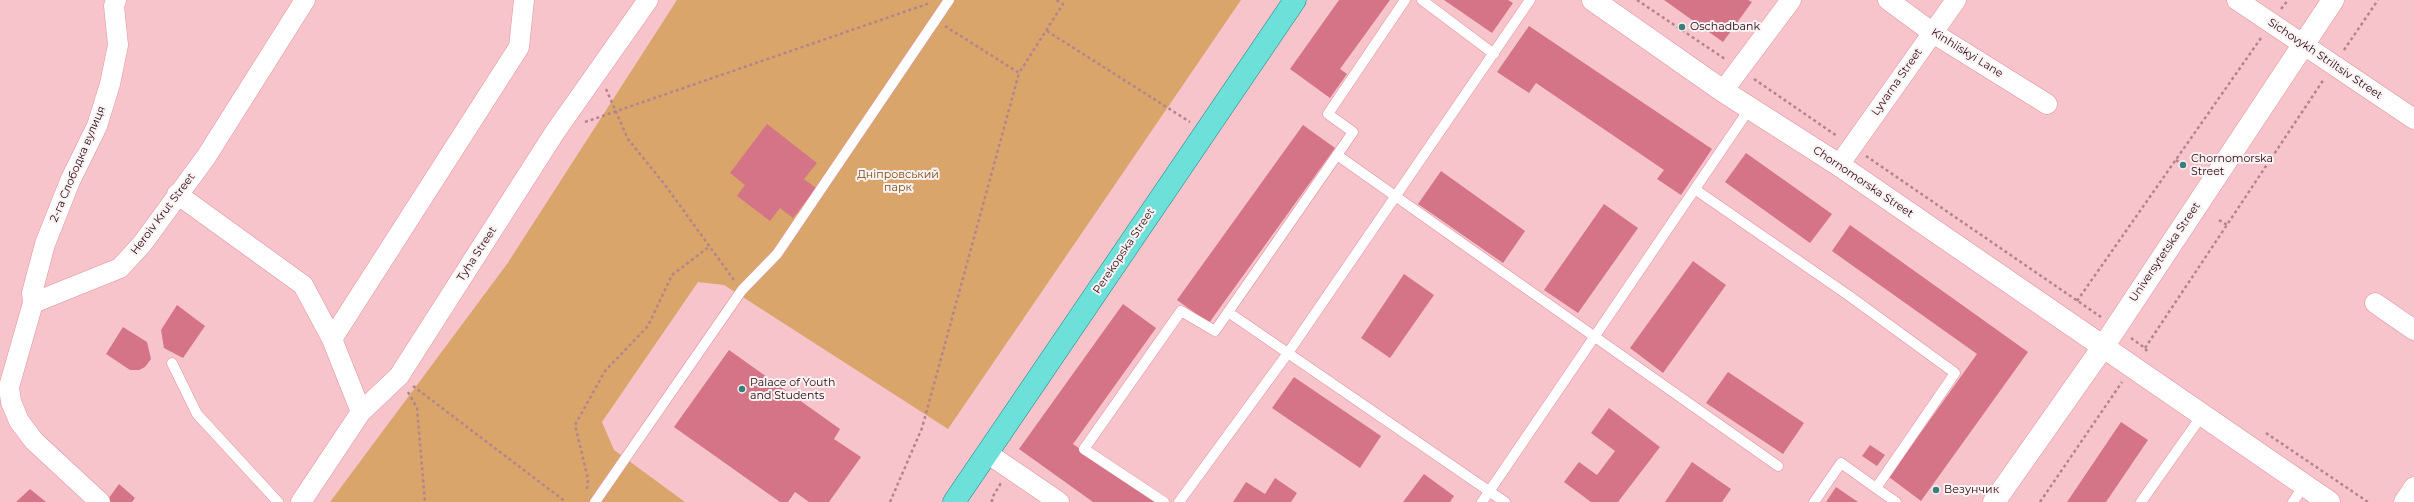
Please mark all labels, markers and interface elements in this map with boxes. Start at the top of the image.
street label: Sichovykh Striltsiv Street [2265,16,2385,102]
place label: Oschadbank [1690,20,1760,34]
marker: Oschadbank [1677,22,1687,32]
street label: Kinhiiskyi Lane [1929,26,2005,80]
street label: Lyvarna Street [1869,46,1925,118]
street label: 2-га Слободка вулиця [48,104,108,224]
street label: Chornomorska Street [1810,143,1916,221]
place label: Chornomorska Street [2191,152,2273,178]
marker: Chornomorska Street [2178,160,2188,170]
park label: Дніпровський парк [857,168,939,194]
street label: Heroiv Krut Street [128,171,198,257]
street label: Universytetska Street [2127,200,2203,304]
street label: Perekopska Street [1090,206,1158,296]
street label: Tyha Street [454,224,500,284]
place label: Palace of Youth and Students [750,376,835,402]
marker: Palace of Youth and Students [737,384,747,394]
place label: Везунчик [1944,483,1999,497]
marker: Везунчик [1931,485,1941,495]

